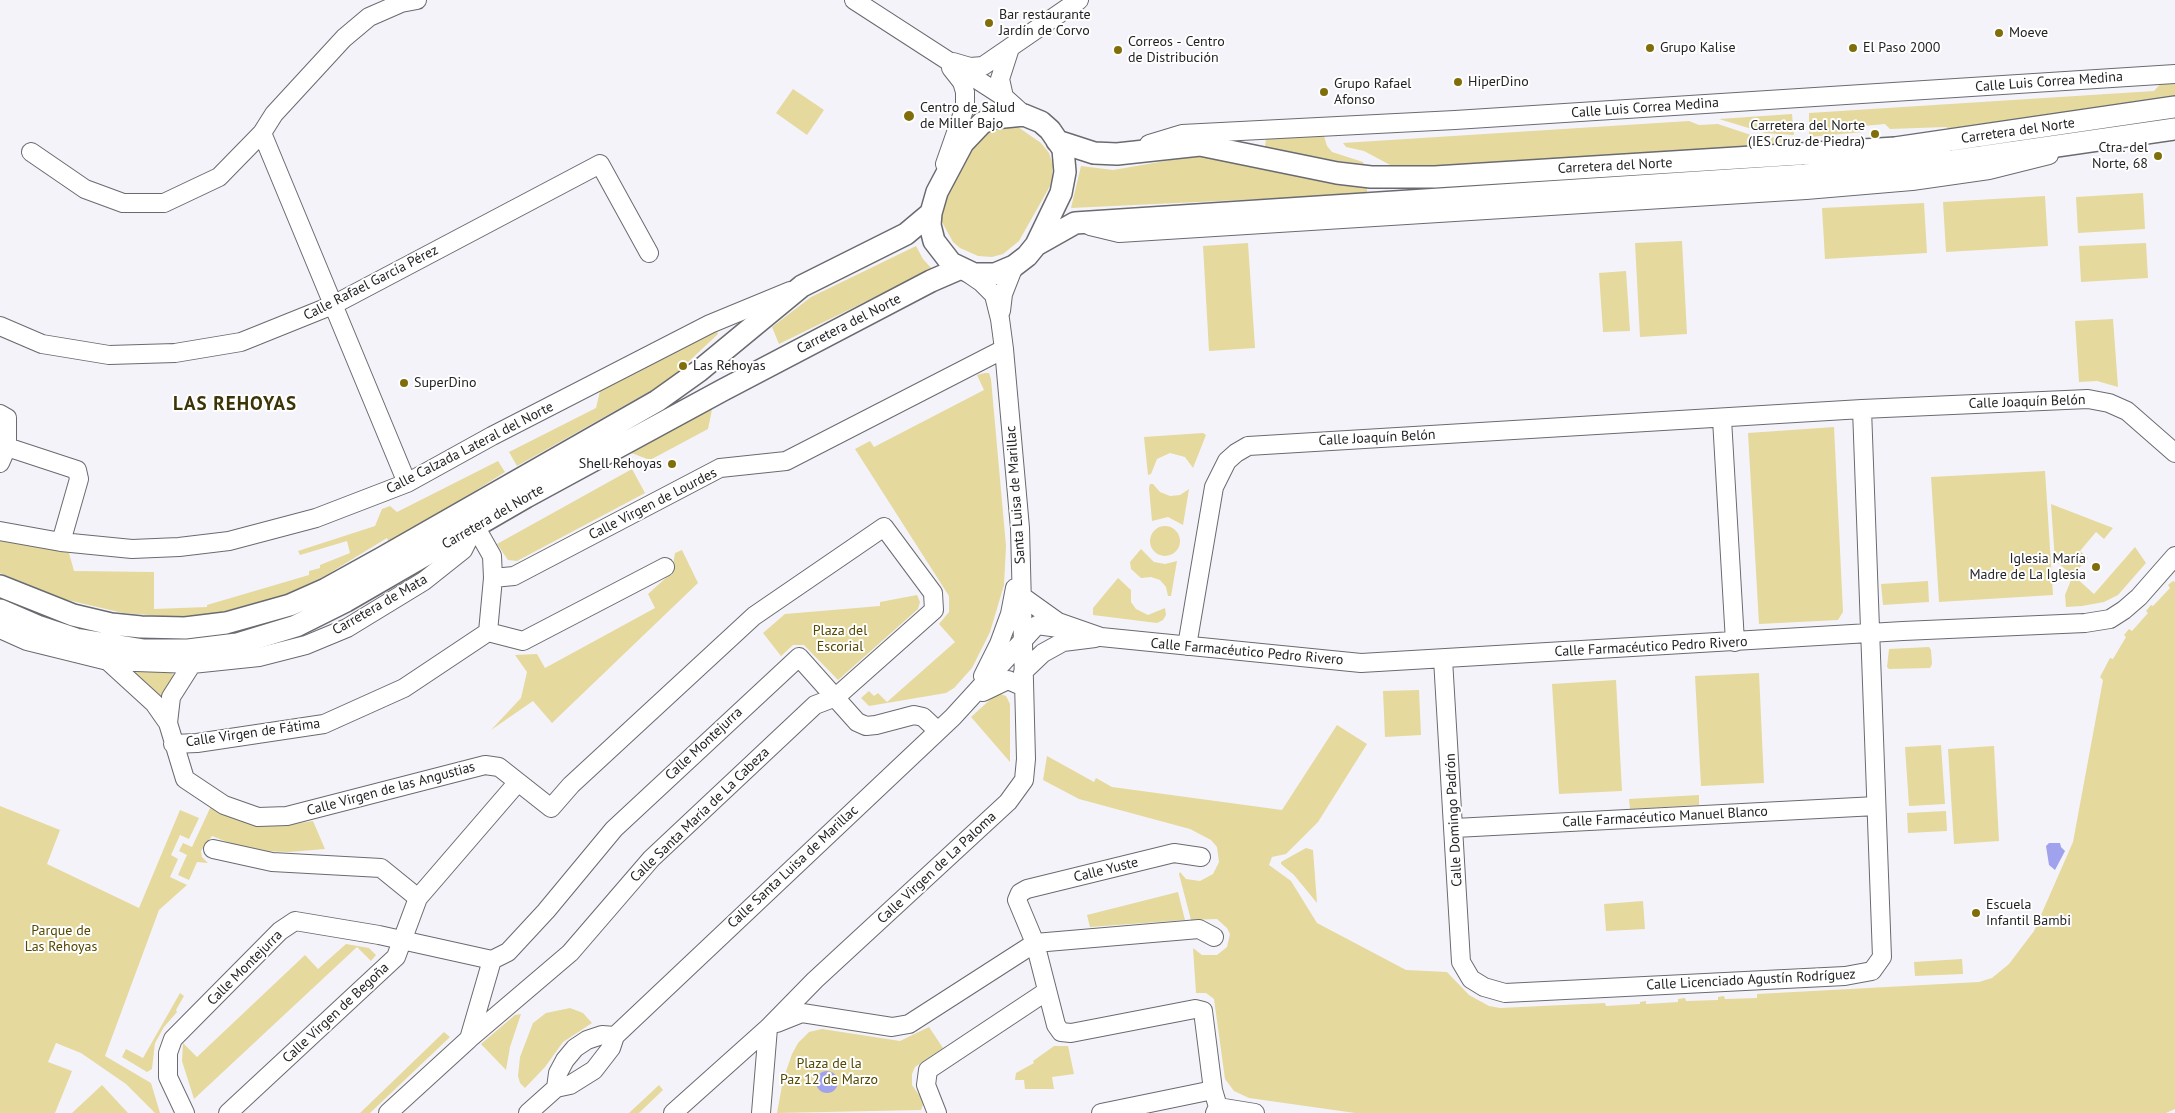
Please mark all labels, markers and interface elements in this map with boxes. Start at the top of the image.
place label: Bar restaurante Jardín de Corvo [999,7,1091,40]
marker: Bar restaurante Jardín de Corvo [983,17,995,29]
place label: Moeve [2009,25,2048,41]
marker: Moeve [1993,27,2005,39]
place label: Correos - Centro de Distribución [1128,34,1225,66]
place label: Grupo Kalise [1660,40,1736,56]
place label: El Paso 2000 [1863,40,1940,56]
marker: Grupo Kalise [1644,42,1656,54]
marker: El Paso 2000 [1847,42,1859,54]
marker: Correos - Centro de Distribución [1112,44,1124,56]
street label: Calle Luis Correa Medina [1975,68,2123,96]
place label: HiperDino [1468,74,1529,90]
place label: Grupo Rafael Afonso [1334,76,1411,108]
marker: HiperDino [1452,76,1464,88]
marker: Grupo Rafael Afonso [1318,86,1330,98]
street label: Calle Luis Correa Medina [1571,94,1719,122]
place label: Centro de Salud de Miller Bajo [920,100,1015,132]
marker: Centro de Salud de Miller Bajo [902,109,916,123]
street label: Carretera del Norte [1960,115,2076,147]
place label: Carretera del Norte (IES Cruz de Piedra) [1748,118,1865,150]
marker: Carretera del Norte (IES Cruz de Piedra) [1869,128,1881,140]
place label: Ctra. del Norte, 68 [2092,140,2148,172]
marker: Ctra. del Norte, 68 [2152,150,2164,162]
street label: Carretera del Norte [1557,155,1673,177]
street label: Calle Rafael García Pérez [301,242,441,324]
street label: Carretera del Norte [794,290,904,358]
place label: Las Rehoyas [693,358,766,374]
marker: Las Rehoyas [677,360,689,372]
place label: SuperDino [414,375,476,391]
marker: SuperDino [398,377,410,389]
street label: Calle Joaquín Belón [1968,392,2086,412]
district label: LAS REHOYAS [172,394,298,416]
street label: Calle Calzada Lateral del Norte [384,398,556,498]
street label: Santa Luisa de Marillac [1003,425,1029,565]
street label: Calle Joaquín Belón [1318,427,1436,449]
place label: Shell Rehoyas [579,456,662,472]
marker: Shell Rehoyas [666,458,678,470]
street label: Calle Virgen de Lourdes [586,464,720,544]
street label: Carretera del Norte [439,481,547,553]
place label: Iglesia María Madre de La Iglesia [1969,551,2086,584]
marker: Iglesia María Madre de La Iglesia [2090,561,2102,573]
street label: Carretera de Mata [330,571,430,639]
park label: Plaza del Escorial [813,623,867,656]
street label: Calle Farmacéutico Pedro Rivero [1554,634,1748,660]
street label: Calle Farmacéutico Pedro Rivero [1150,635,1344,669]
street label: Calle Montejurra [662,704,746,784]
street label: Calle Virgen de Fátima [185,715,321,751]
street label: Calle Santa María de La Cabeza [627,744,773,886]
street label: Calle Domingo Padrón [1442,753,1466,887]
street label: Calle Virgen de las Angustias [305,758,477,820]
street label: Calle Santa Luisa de Marillac [724,802,862,932]
street label: Calle Farmacéutico Manuel Blanco [1562,803,1768,831]
street label: Calle Virgen de La Paloma [874,809,1000,927]
street label: Calle Yuste [1072,854,1140,886]
place label: Escuela Infantil Bambi [1986,897,2071,930]
marker: Escuela Infantil Bambi [1970,907,1982,919]
park label: Parque de Las Rehoyas [25,923,97,956]
street label: Calle Montejurra [204,927,286,1009]
street label: Calle Virgen de Begoña [279,959,393,1067]
street label: Calle Licenciado Agustín Rodríguez [1646,966,1856,994]
park label: Plaza de la Paz 12 de Marzo [780,1056,878,1088]

